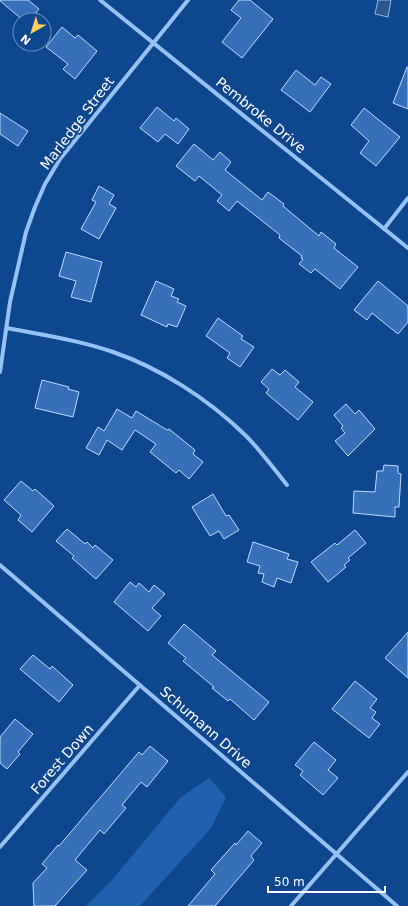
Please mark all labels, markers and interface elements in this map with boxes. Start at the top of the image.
north arrow [12,12,52,52]
text: N [18,31,34,47]
street label: Marledge Street [37,73,117,173]
street label: Pembroke Drive [213,74,309,156]
street label: Schumann Drive [157,683,255,771]
street label: Forest Down [27,721,97,797]
scale bar [268,868,385,894]
text: 50 m [274,875,305,889]

